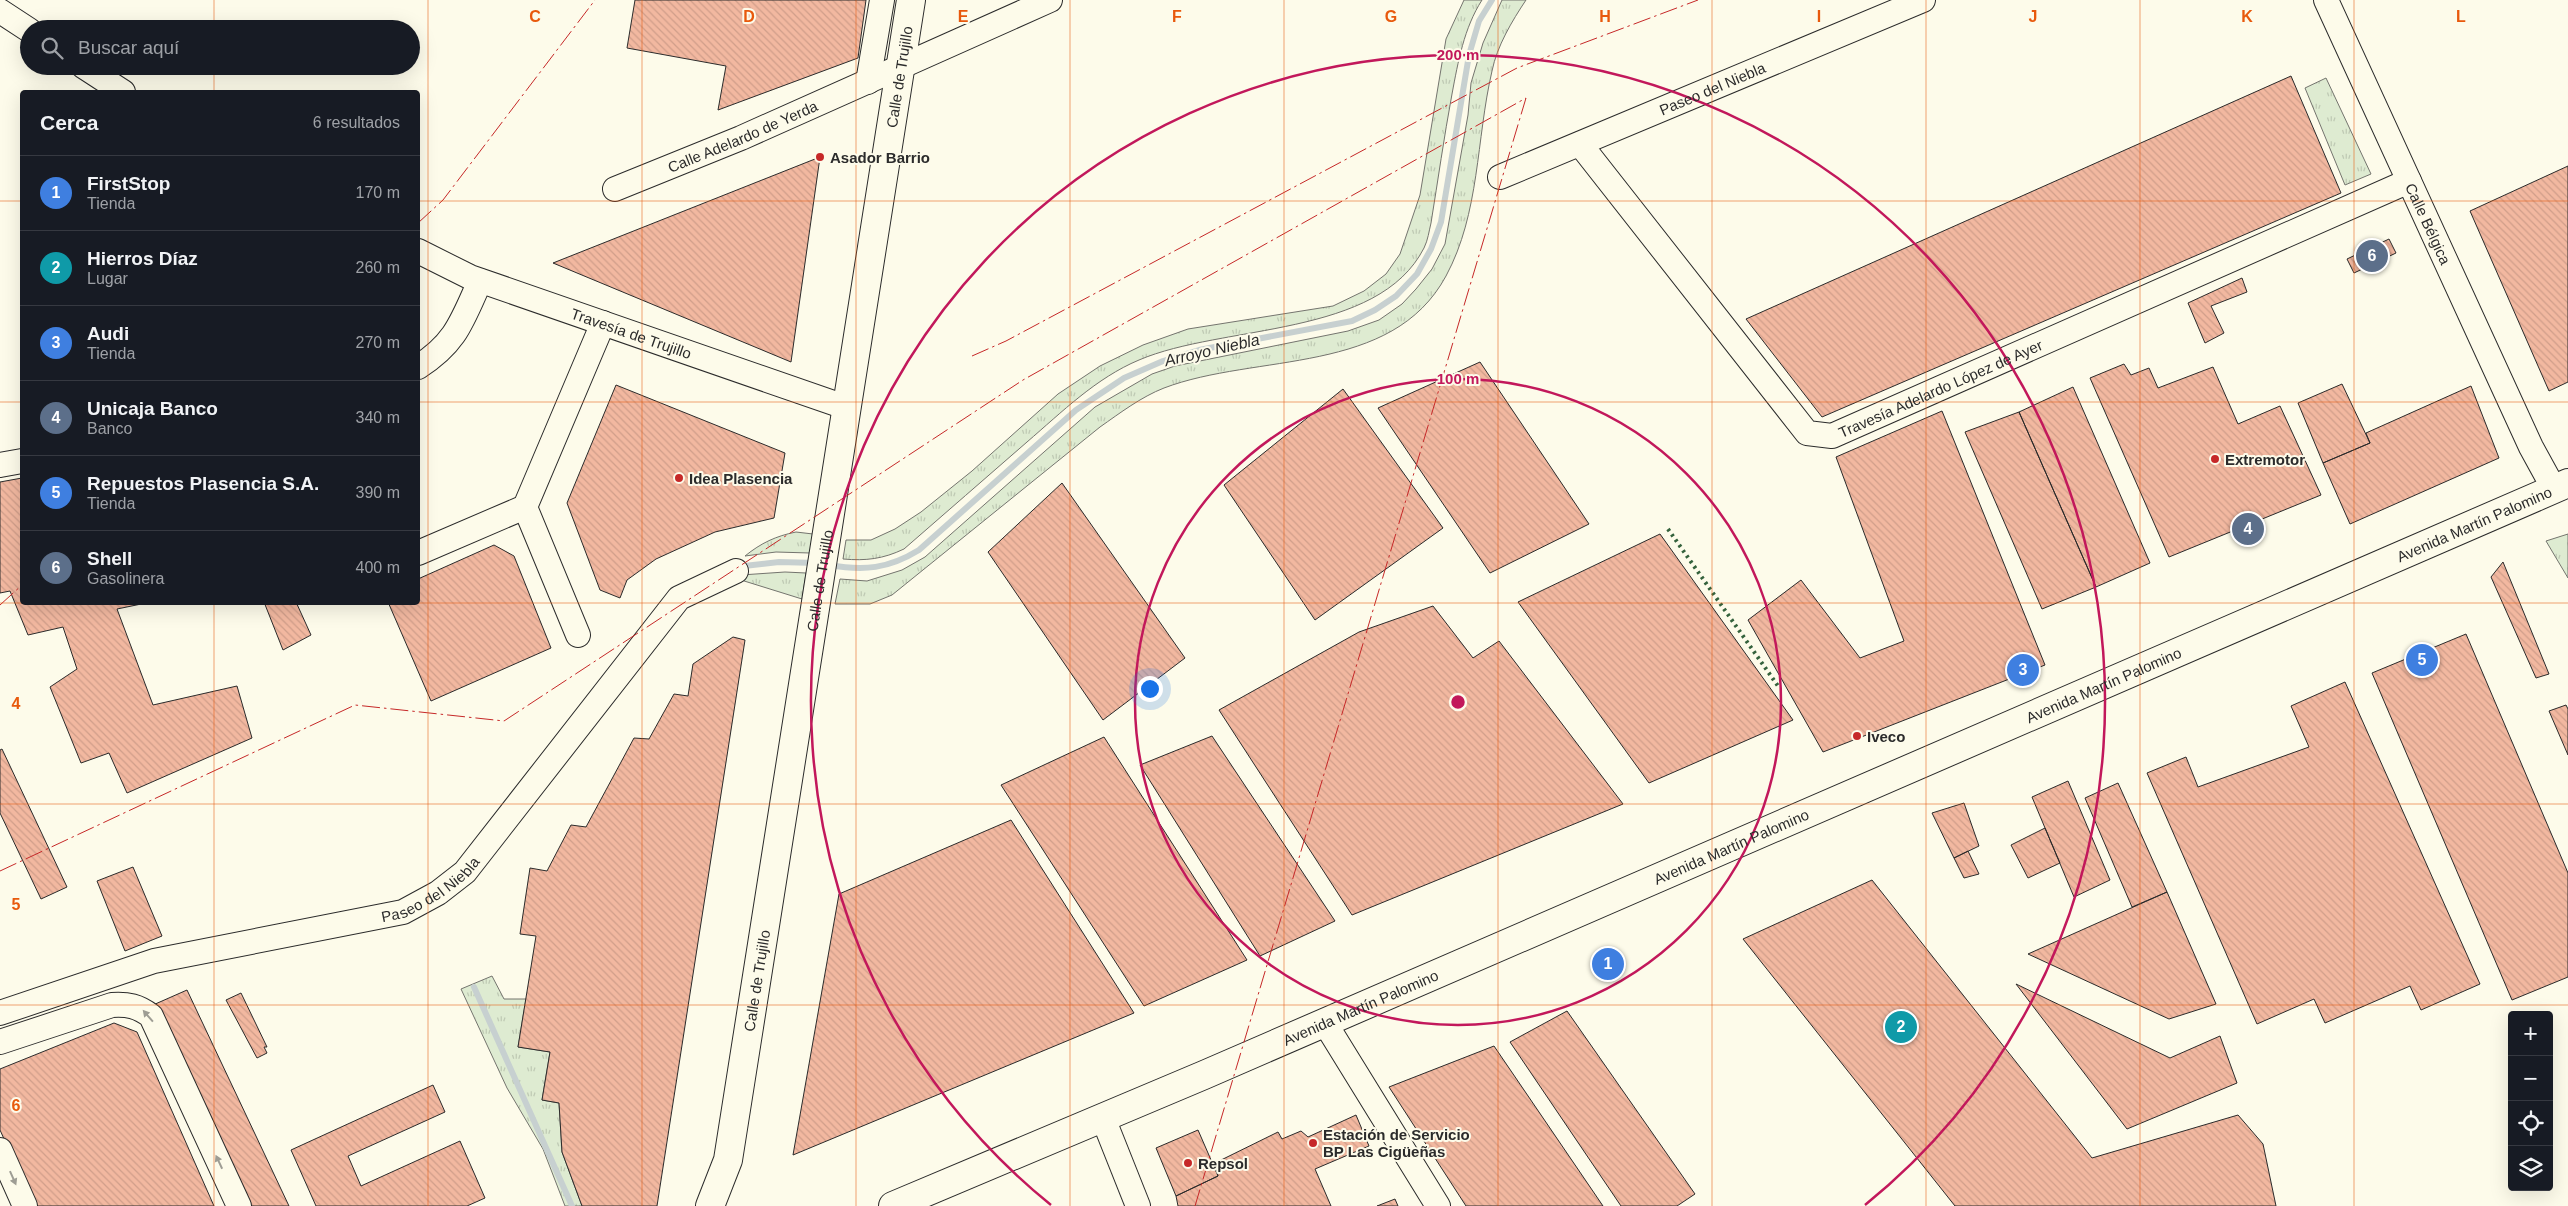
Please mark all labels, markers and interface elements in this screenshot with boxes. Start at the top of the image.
text: C [529,8,541,25]
text: D [743,8,755,25]
text: E [958,8,969,25]
text: F [1172,8,1182,25]
text: G [1385,8,1397,25]
text: H [1599,8,1611,25]
text: I [1817,8,1821,25]
text: J [2029,8,2037,25]
text: K [2241,8,2253,25]
text: L [2456,8,2466,25]
search box [20,20,420,75]
street label: Calle de Trujillo [882,25,915,129]
icon: search [38,34,66,62]
text: Buscar aquí [78,37,179,58]
text: 200 m [1437,46,1479,63]
street label: Paseo del Niebla [1657,58,1768,118]
street label: Calle Adelardo de Yerda [665,96,820,175]
text: Cerca [40,111,98,134]
text: 6 resultados [313,114,400,131]
place label: Asador Barrio [830,149,930,166]
marker: Asador Barrio [814,151,826,163]
text: FirstStop [87,173,170,194]
street label: Calle Bélgica [2403,180,2455,268]
text: 1 [52,184,60,201]
text: 170 m [356,184,400,201]
text: Tienda [87,195,135,212]
pin: 6 [2356,237,2388,275]
text: Hierros Díaz [87,248,198,269]
text: 2 [52,259,60,276]
text: 260 m [356,259,400,276]
text: Lugar [87,270,128,287]
street label: Travesía de Trujillo [569,304,694,362]
text: Audi [87,323,129,344]
water label: Arroyo Niebla [1162,331,1261,369]
text: 3 [52,334,60,351]
text: 270 m [356,334,400,351]
street label: Travesía Adelardo López de Ayer [1836,336,2045,441]
text: Tienda [87,345,135,362]
text: 100 m [1437,370,1479,387]
text: Unicaja Banco [87,398,218,419]
text: 4 [52,409,60,426]
text: 340 m [356,409,400,426]
text: Banco [87,420,132,437]
place label: Extremotor [2225,451,2305,468]
marker: Extremotor [2209,453,2221,465]
place label: Idea Plasencia [689,470,793,487]
marker: Idea Plasencia [673,472,685,484]
text: Repuestos Plasencia S.A. [87,473,319,494]
street label: Avenida Martín Palomino [2394,483,2554,565]
text: 5 [52,484,60,501]
text: 390 m [356,484,400,501]
text: Tienda [87,495,135,512]
pin: 4 [2232,510,2264,548]
street label: Calle de Trujillo [803,529,836,633]
text: Shell [87,548,132,569]
text: 6 [52,559,60,576]
text: 400 m [356,559,400,576]
text: Gasolinera [87,570,164,587]
pin: 5 [2406,641,2438,679]
street label: Avenida Martín Palomino [2023,643,2184,726]
pin: 3 [2007,651,2039,689]
your location [1137,676,1163,702]
centre of rings [1449,693,1467,711]
text: 4 [12,695,21,712]
place label: Iveco [1867,728,1905,745]
marker: Iveco [1851,730,1863,742]
street label: Avenida Martín Palomino [1651,805,1811,887]
street label: Paseo del Niebla [380,853,483,925]
text: 5 [12,896,21,913]
street label: Calle de Trujillo [740,929,773,1033]
pin: 1 [1592,945,1624,983]
street label: Avenida Martín Palomino [1280,966,1441,1048]
pin: 2 [1885,1008,1917,1046]
one-way arrow [142,1010,154,1022]
map controls [2508,1011,2553,1191]
button: + [2508,1011,2553,1056]
button: − [2508,1056,2553,1101]
text: 6 [12,1097,21,1114]
button: locate [2508,1101,2553,1146]
place label: Estación de Servicio BP Las Cigüeñas [1323,1126,1470,1160]
marker: Estación de Servicio BP Las Cigüeñas [1307,1137,1319,1149]
button: layers [2508,1146,2553,1191]
one-way arrow [214,1155,222,1169]
place label: Repsol [1198,1155,1248,1172]
marker: Repsol [1182,1157,1194,1169]
one-way arrow [9,1171,17,1185]

